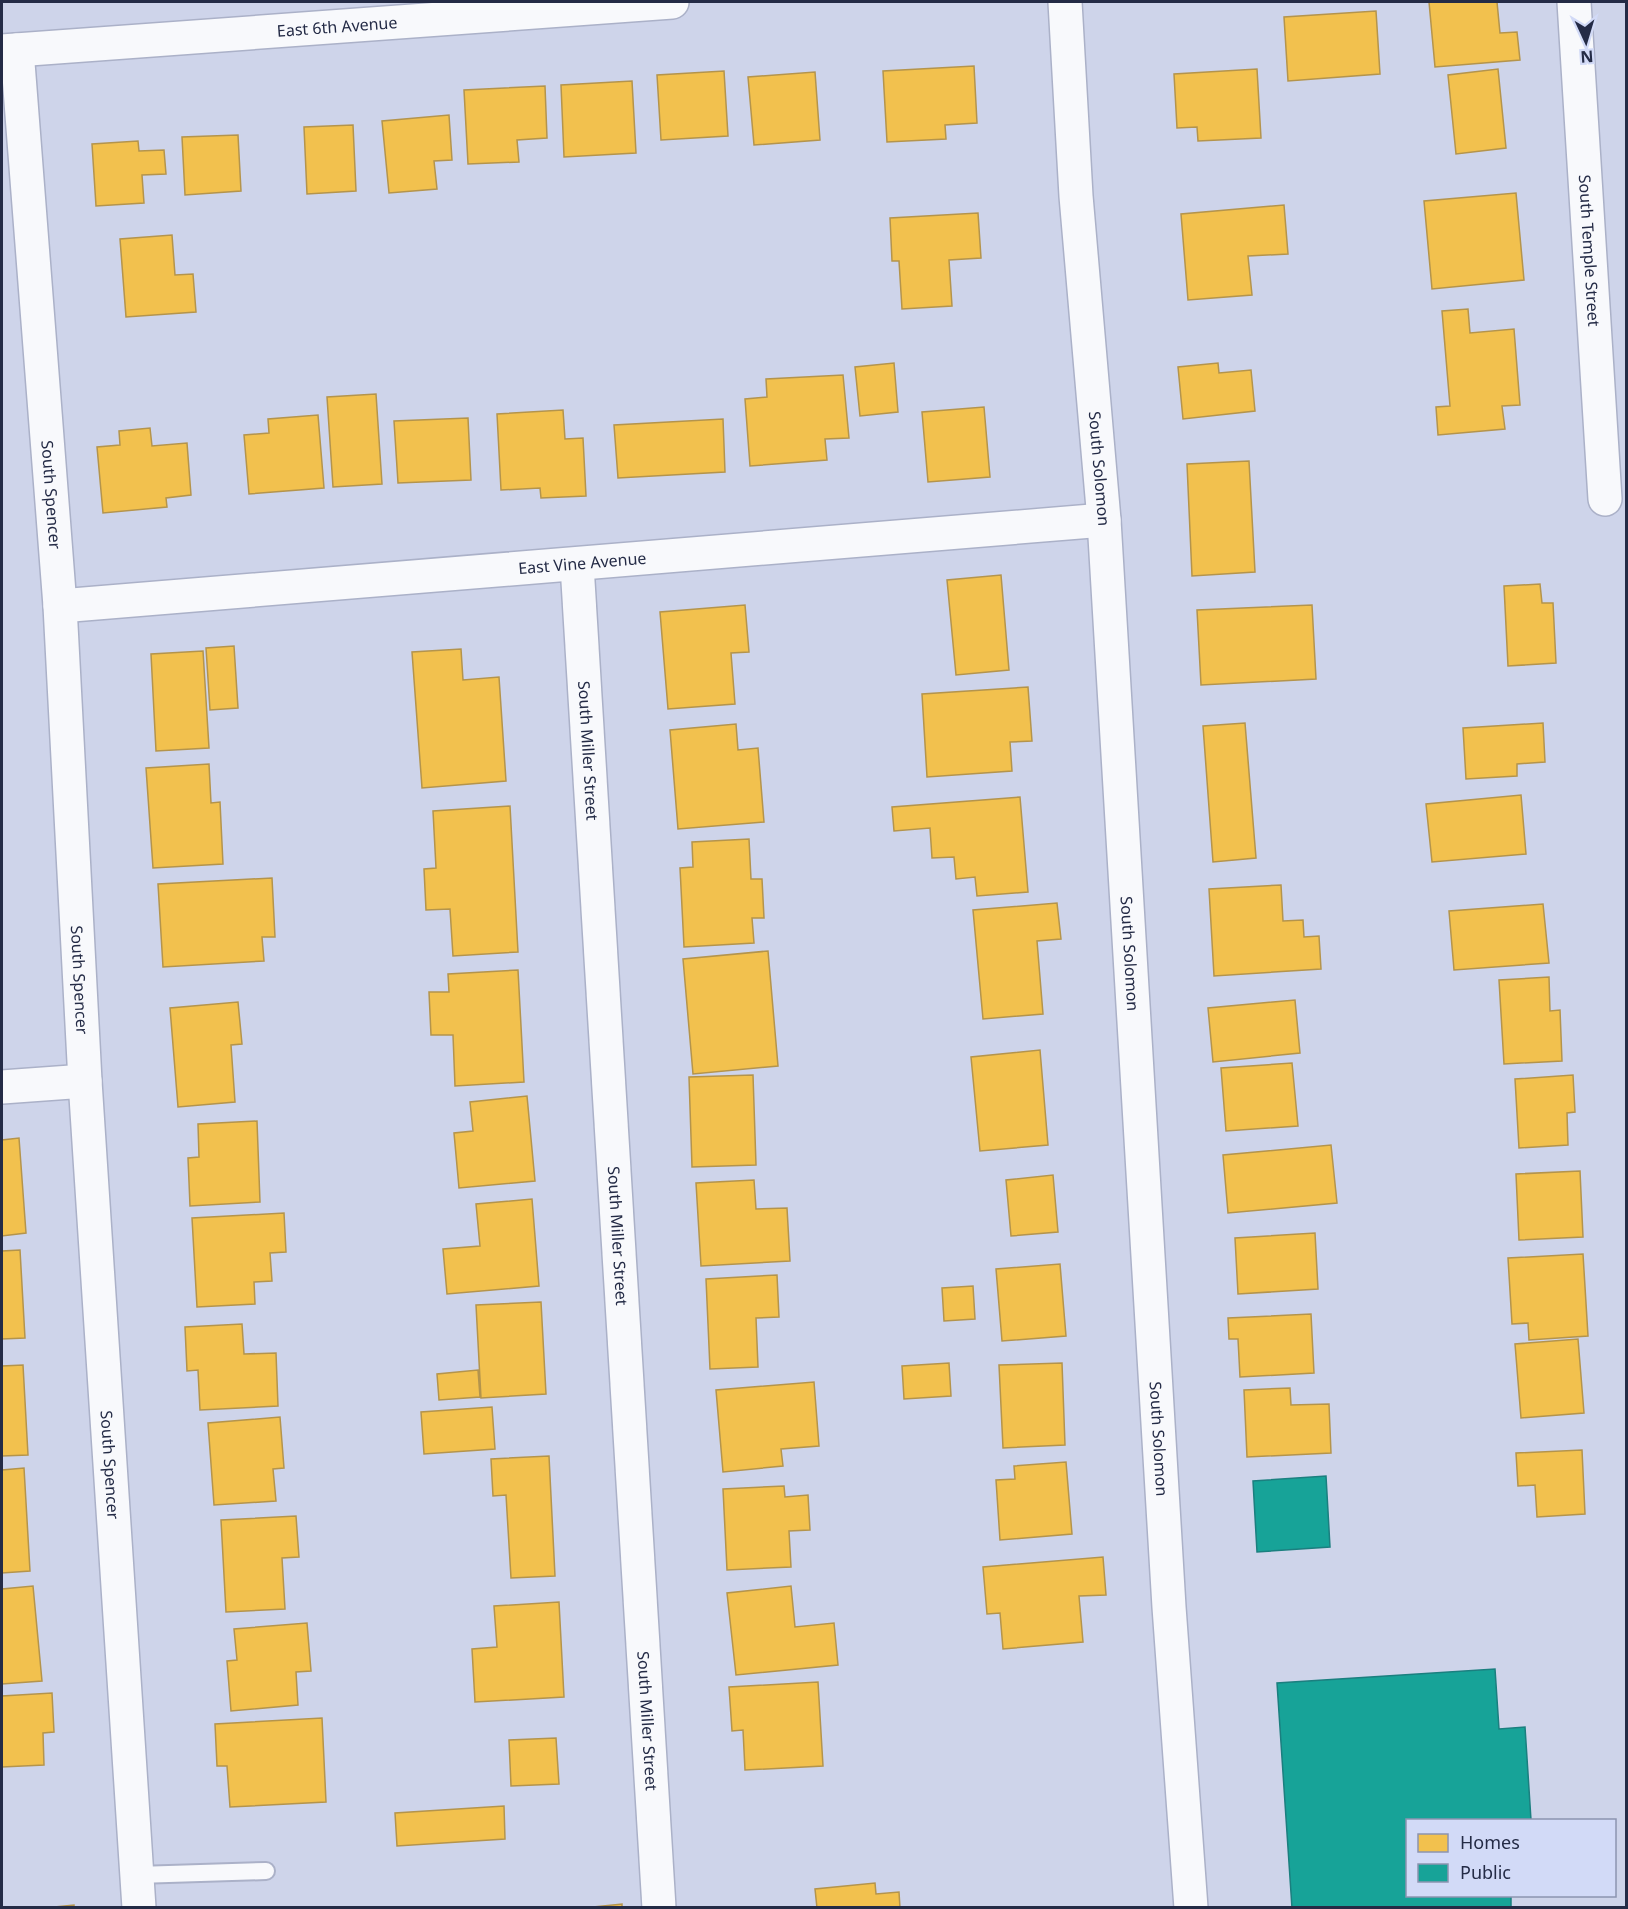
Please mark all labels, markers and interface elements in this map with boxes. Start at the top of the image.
street label: East 6th Avenue [276,11,398,42]
north arrow [1556,12,1616,72]
text: N [1580,46,1594,68]
street label: South Temple Street [1574,174,1605,327]
street label: South Solomon [1084,410,1115,527]
street label: South Spencer [36,439,67,550]
street label: East Vine Avenue [517,547,647,579]
street label: South Miller Street [573,680,604,821]
street label: South Solomon [1116,896,1144,1012]
street label: South Spencer [66,925,94,1035]
street label: South Miller Street [603,1165,633,1306]
street label: South Solomon [1145,1381,1173,1497]
street label: South Spencer [96,1410,125,1520]
street label: South Miller Street [632,1650,663,1791]
legend [1406,1819,1616,1897]
text: Homes [1460,1830,1520,1854]
text: Public [1460,1860,1511,1884]

